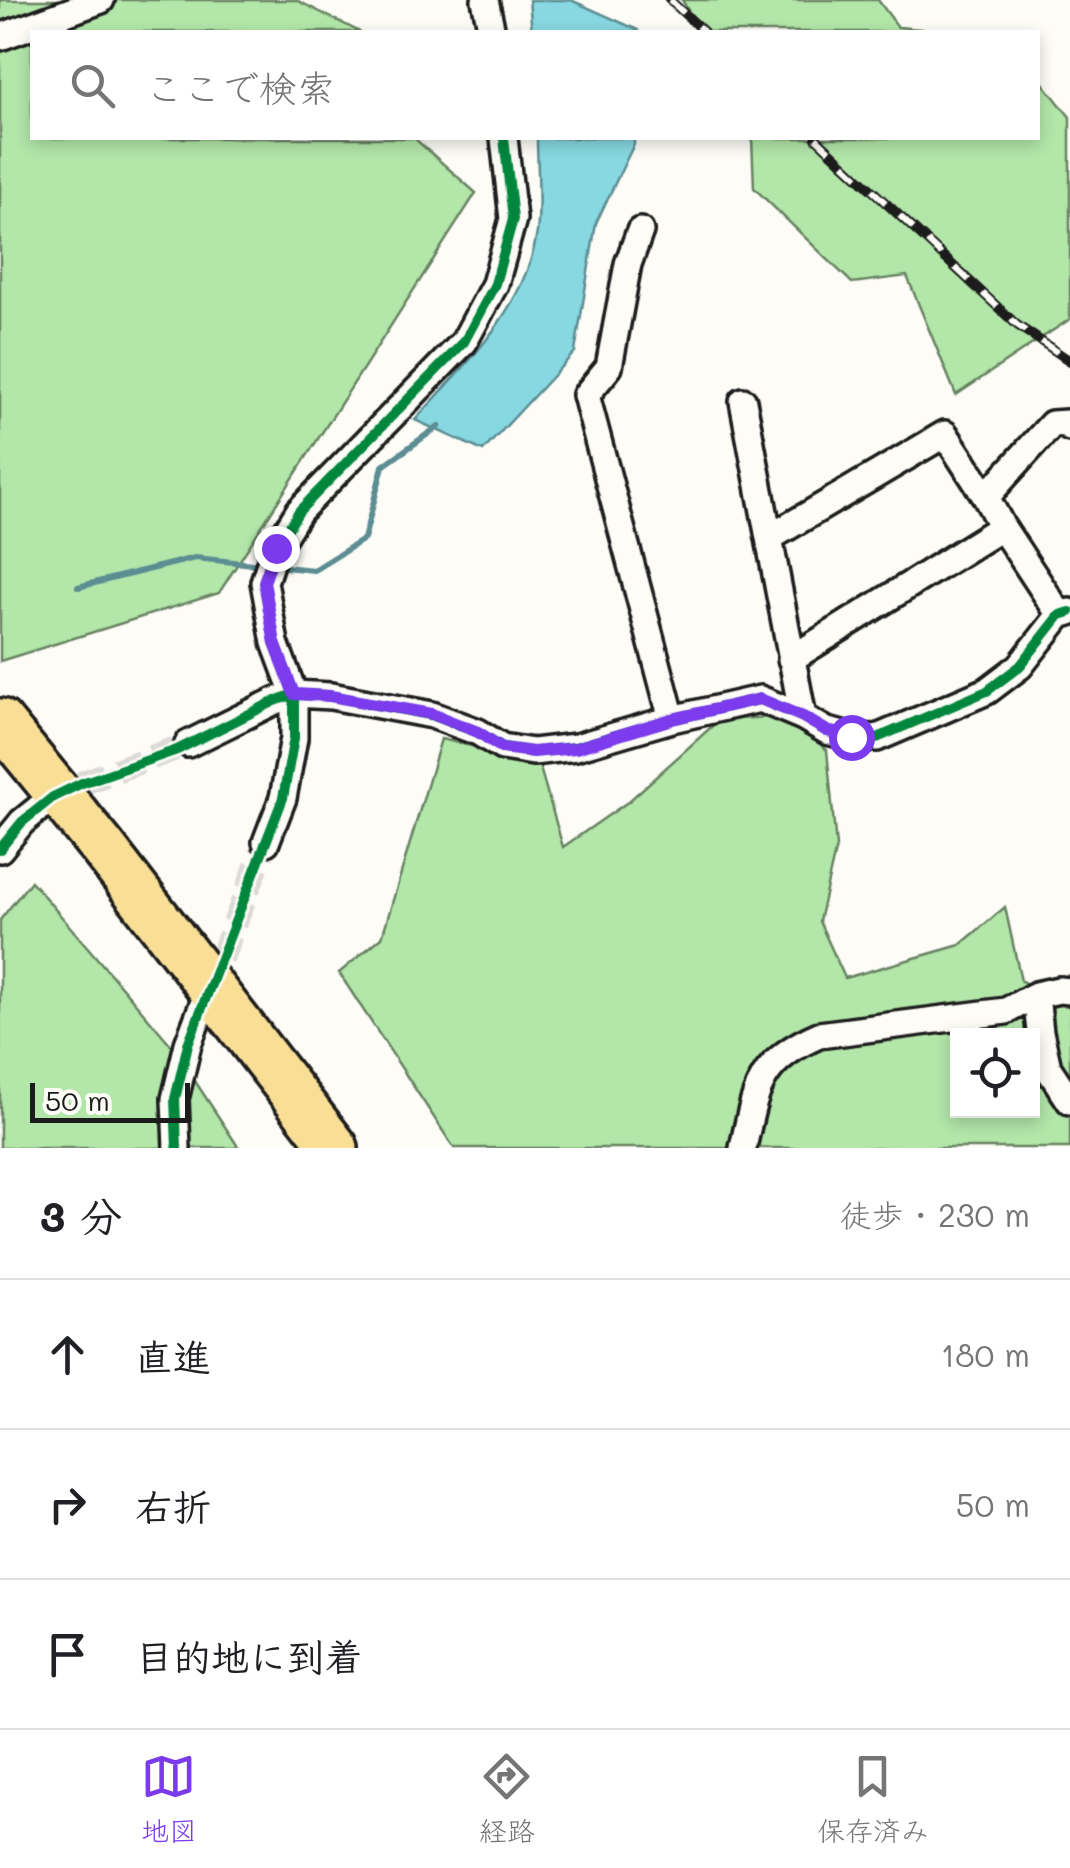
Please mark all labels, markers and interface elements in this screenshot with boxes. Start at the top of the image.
search box [30,30,1040,140]
icon: search [65,58,120,113]
text: ここで検索 [145,62,335,112]
route end [254,526,300,572]
route start [829,715,875,761]
map controls [950,1028,1040,1118]
button: locate [950,1028,1040,1118]
scale bar [30,1078,190,1122]
text: 50 m [45,1082,110,1118]
text: 3 分 [40,1188,122,1243]
text: 徒歩 · 230 m [840,1193,1030,1235]
icon: ahead [40,1327,95,1382]
text: 直進 [135,1331,211,1381]
text: 180 m [941,1333,1030,1375]
icon: right [40,1477,95,1532]
text: 右折 [135,1481,211,1531]
text: 50 m [956,1483,1030,1525]
icon: arrive [40,1627,95,1682]
text: 目的地に到着 [135,1631,363,1681]
tab: 地図 [141,1749,197,1849]
tab: 経路 [479,1749,535,1849]
tab: 保存済み [817,1749,929,1849]

